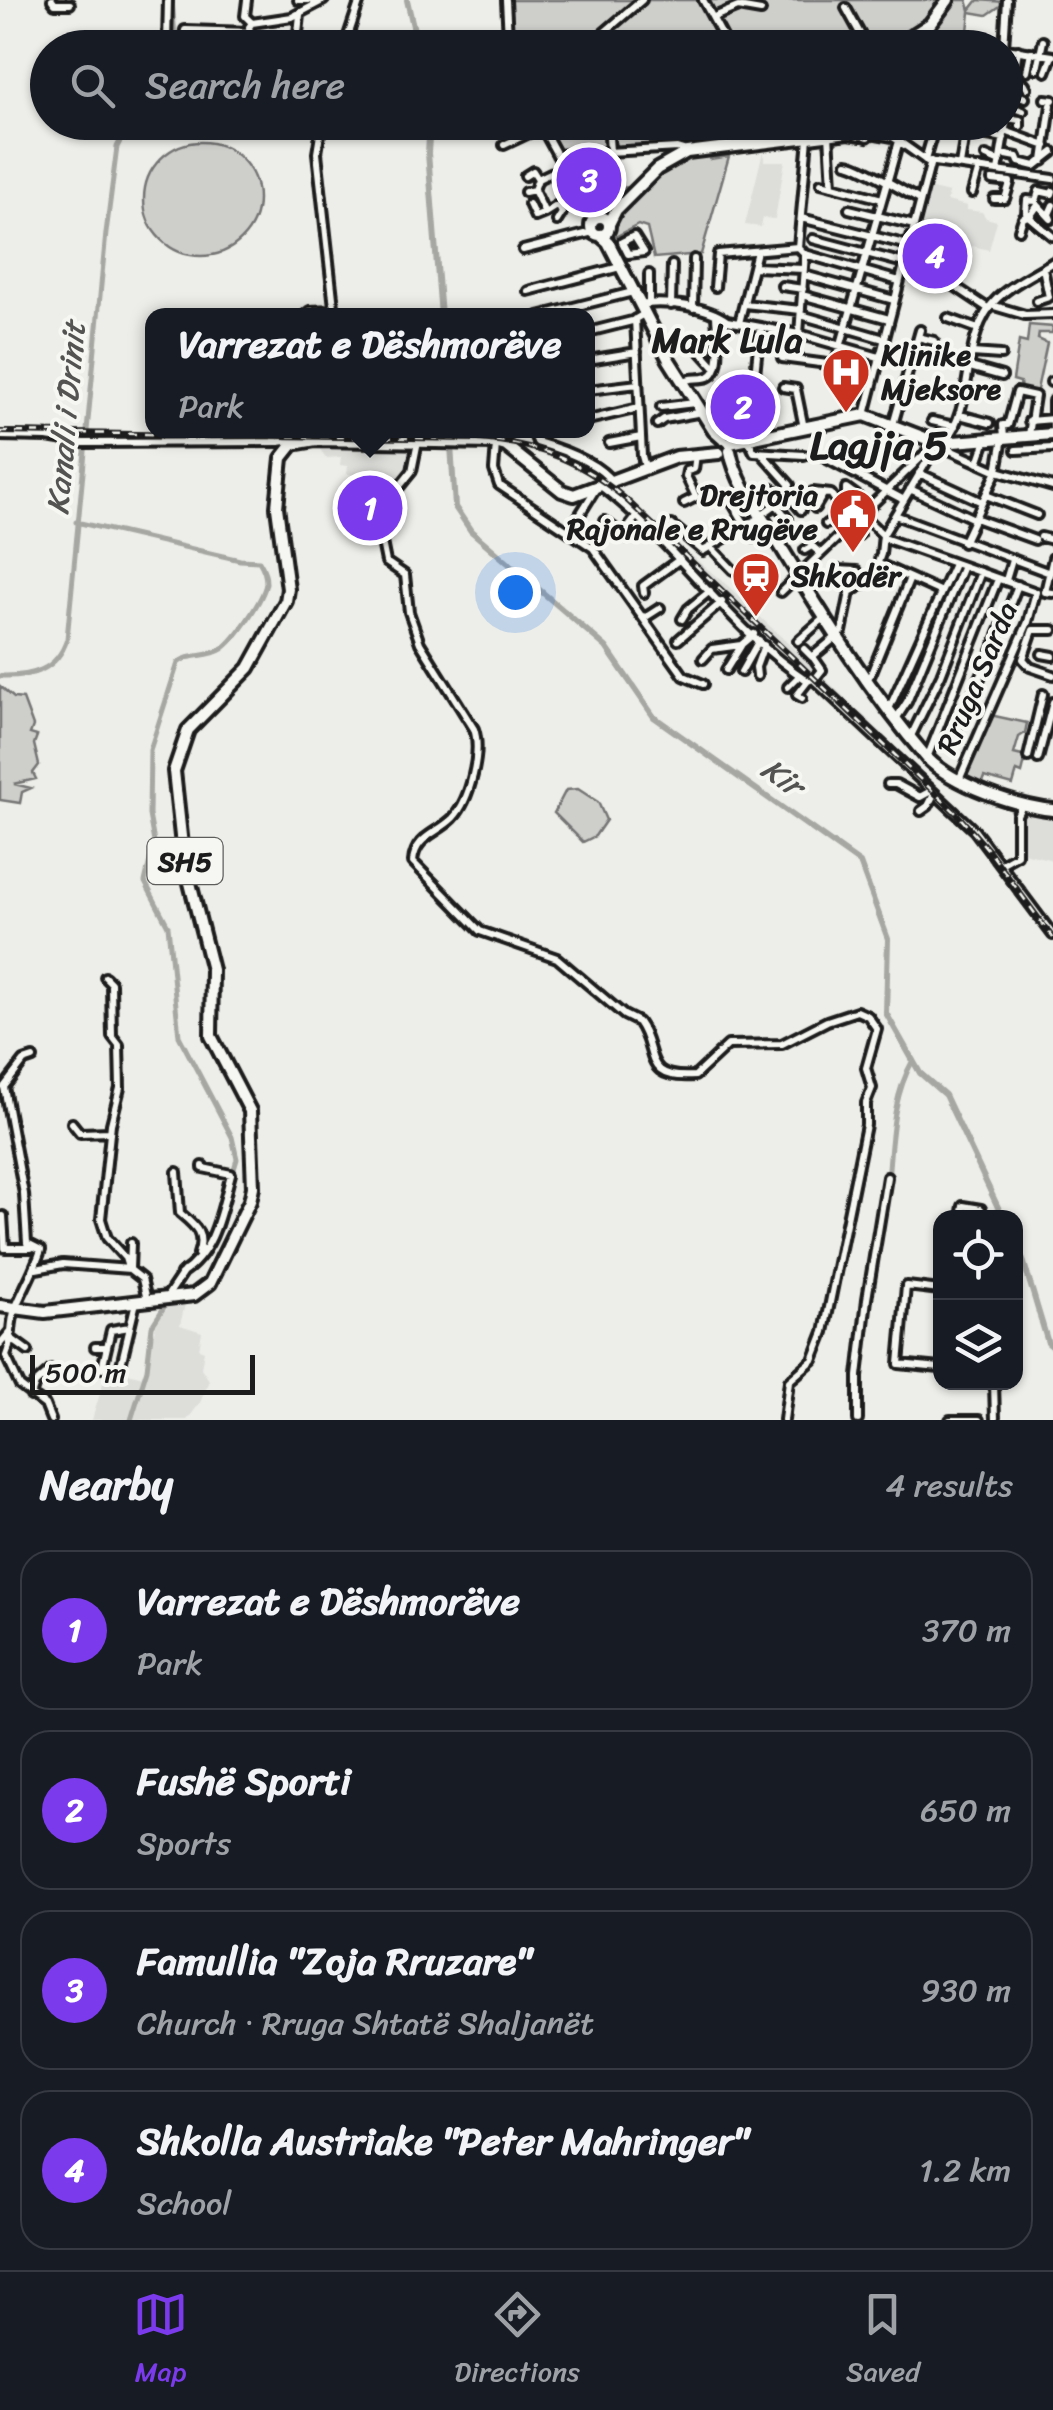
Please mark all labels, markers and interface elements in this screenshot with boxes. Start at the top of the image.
search box [30,30,1023,140]
text: Search here [145,52,345,119]
icon: search [65,58,120,113]
pin: 3 [556,142,622,218]
pin: 4 [902,218,968,294]
popup [145,308,595,438]
district label: Mark Lula [651,309,803,371]
text: Varrezat e Dëshmorëve [178,311,562,378]
water label: Kanali i Drinit [29,315,103,517]
place label: Klinike Mjeksore [880,328,1001,416]
hospital icon: Klinike Mjeksore [820,346,872,414]
pin: 2 [710,370,776,444]
text: Park [178,378,244,435]
district label: Lagjja 5 [810,410,948,481]
place label: Drejtoria Rajonale e Rrugëve [566,468,819,556]
pin: 1 [338,470,402,546]
public building icon: Drejtoria Rajonale e Rrugëve [827,486,879,554]
place label: Shkodër [790,549,903,603]
station icon: Shkodër [730,550,782,618]
your location [490,567,541,618]
street label: Rruga Sarda [921,593,1033,763]
water label: Kir [749,742,820,816]
road number: SH5 [148,838,222,884]
map controls [933,1210,1023,1390]
button: locate [933,1210,1023,1300]
button: layers [933,1300,1023,1390]
text: 500 m [45,1348,126,1397]
scale bar [30,1350,255,1394]
text: Nearby [40,1448,173,1522]
text: 4 results [885,1457,1013,1514]
text: Varrezat e Dëshmorëve [137,1568,520,1635]
text: 1 [68,1602,81,1659]
text: 370 m [922,1602,1011,1659]
text: Park [137,1635,203,1692]
text: Fushë Sporti [137,1748,351,1815]
text: 2 [65,1782,84,1839]
text: 650 m [920,1782,1011,1839]
text: Sports [137,1815,231,1872]
text: Famullia "Zoja Rruzare" [137,1928,532,1995]
text: 3 [66,1962,83,2019]
text: 930 m [921,1962,1011,2019]
text: Church · Rruga Shtatë Shaljanët [137,1995,594,2052]
text: Shkolla Austriake "Peter Mahringer" [137,2108,749,2175]
text: 4 [64,2142,85,2199]
text: 1.2 km [919,2142,1011,2199]
text: School [137,2175,231,2232]
tab: Map [133,2287,188,2396]
tab: Directions [454,2287,580,2396]
tab: Saved [846,2287,920,2396]

